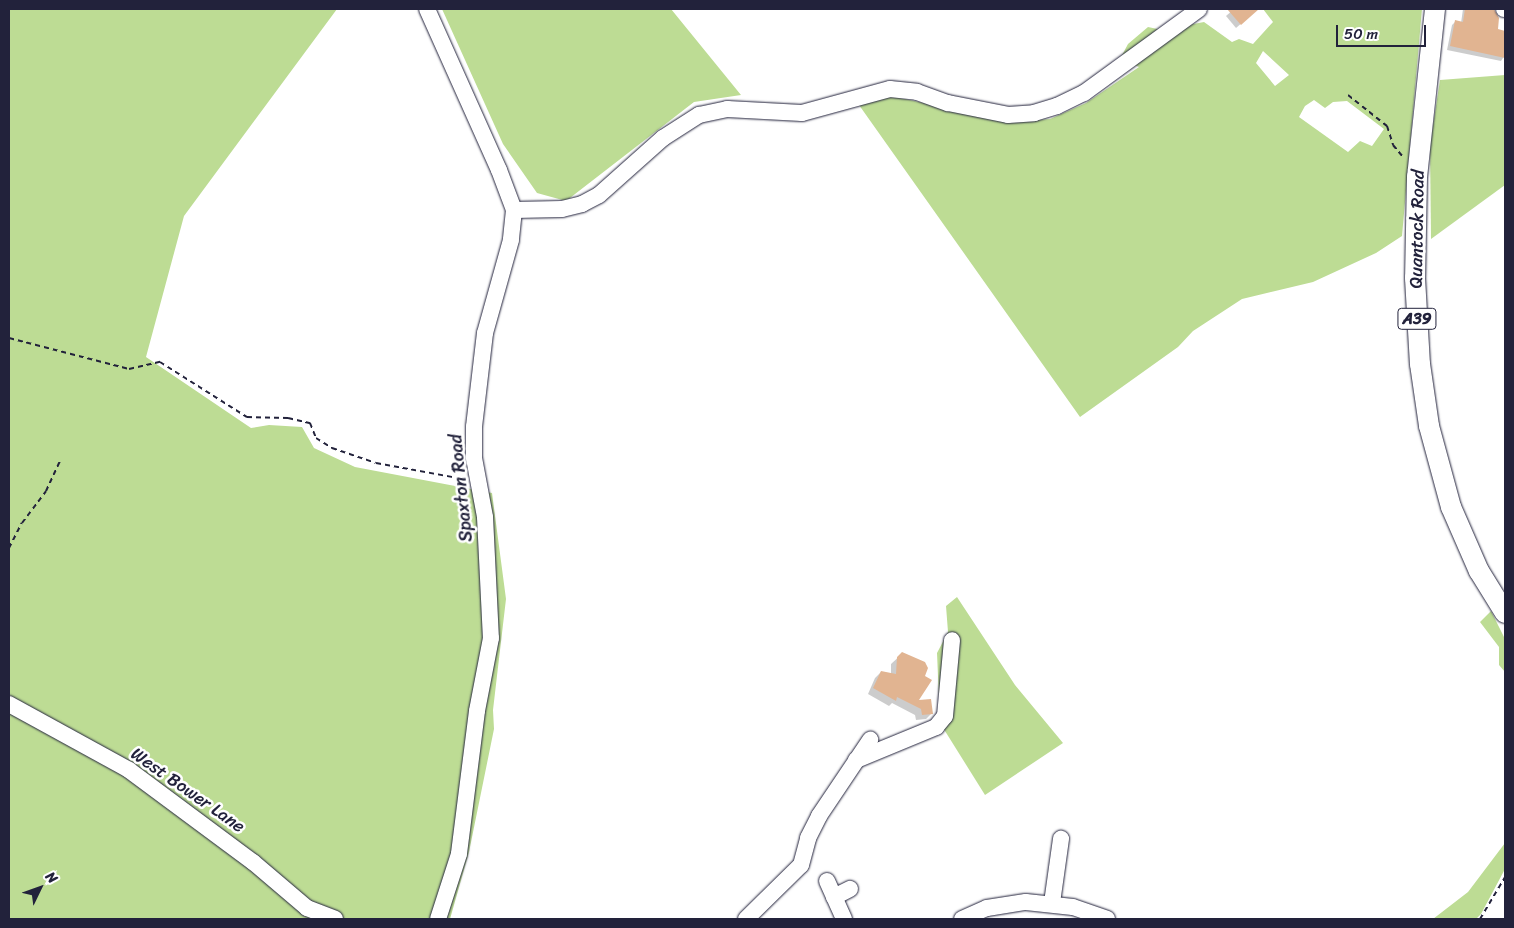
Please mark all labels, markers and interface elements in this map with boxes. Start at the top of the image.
scale bar [1339,15,1429,47]
text: 50 m [1344,21,1378,47]
street label: Quantock Road [1405,170,1429,288]
road number: A39 [1397,306,1437,332]
street label: Spaxton Road [445,433,477,543]
street label: West Bower Lane [127,743,249,837]
north arrow [15,863,65,913]
text: N [39,866,64,890]

